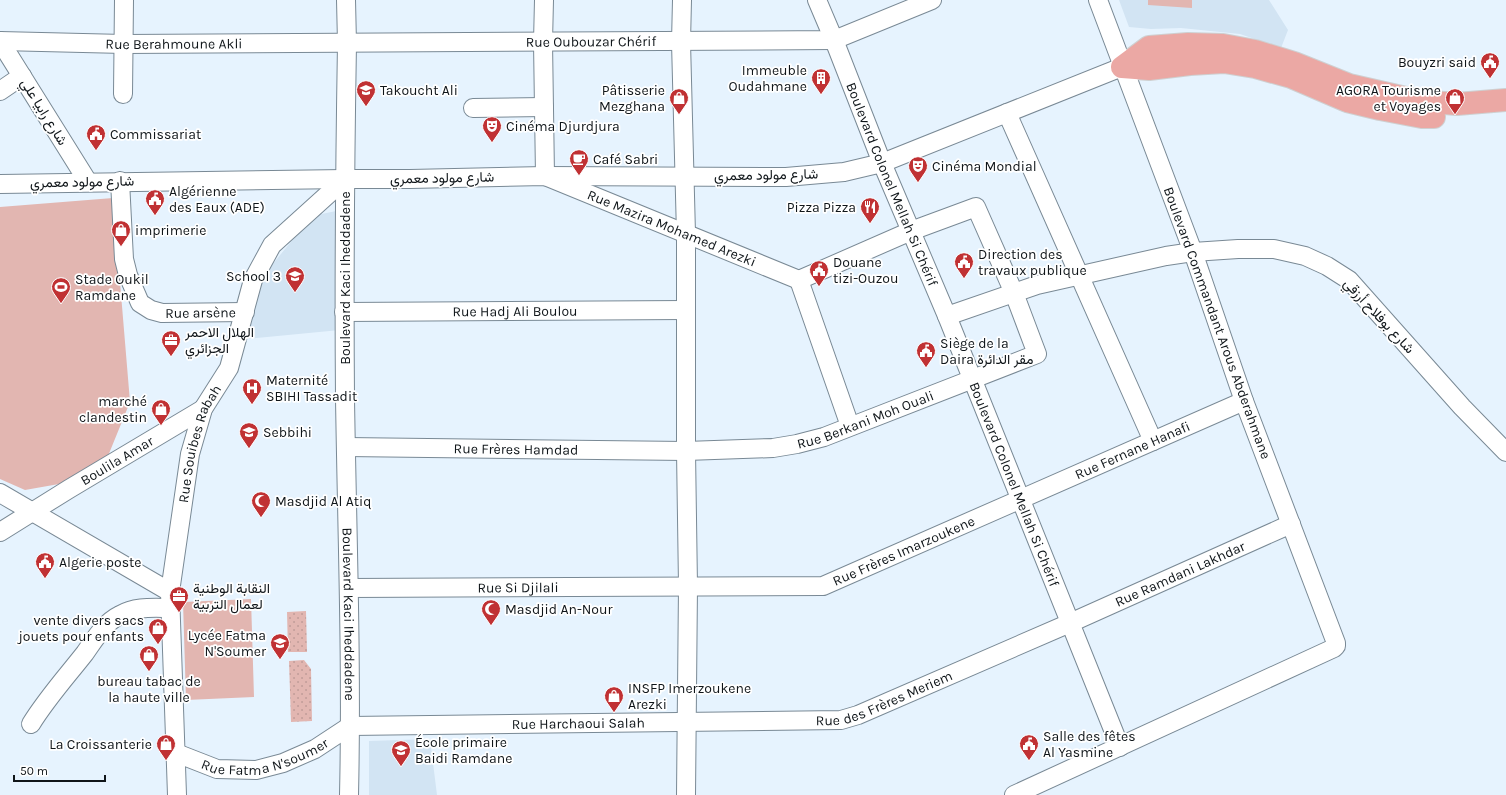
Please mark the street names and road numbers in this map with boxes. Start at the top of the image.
street label: Rue Oubouzar Chérif [526,33,657,50]
street label: Rue Berahmoune Akli [105,35,243,53]
street label: شارع رابيا علي [14,75,71,150]
street label: Boulevard Colonel Mellah Si Chérif [843,80,942,289]
street label: شارع مولود معمري [714,166,818,187]
street label: شارع مولود معمري [390,169,494,190]
street label: شارع مولود معمري [30,173,134,194]
street label: Boulevard Commandant Arous Abderahmane [1160,185,1274,461]
street label: Rue Mazira Mohamed Arezki [585,186,759,270]
street label: Boulevard Kaci Iheddadene [337,191,354,365]
street label: شارع بوفلاح أرزقي [1338,275,1418,359]
street label: Rue Hadj Ali Boulou [452,302,578,320]
street label: Rue arsène [165,304,236,321]
street label: Boulevard Colonel Mellah Si Chérif [966,380,1063,589]
street label: Rue Souibes Rabah [175,381,225,504]
street label: Rue Berkani Moh Ouali [795,387,936,452]
street label: Rue Fernane Hanafi [1072,417,1193,483]
street label: Boulila Amar [77,432,157,489]
street label: Rue Frères Hamdad [454,440,578,458]
street label: Rue Frères Imarzoukene [830,512,977,589]
street label: Boulevard Kaci Iheddadene [339,527,358,701]
street label: Rue Ramdani Lakhdar [1112,537,1248,610]
street label: Rue Si Djilali [477,579,559,596]
street label: Rue des Frères Meriem [816,667,955,729]
street label: Rue Harchaoui Salah [512,714,645,733]
street label: Rue Fatma N'soumer [199,734,332,779]

